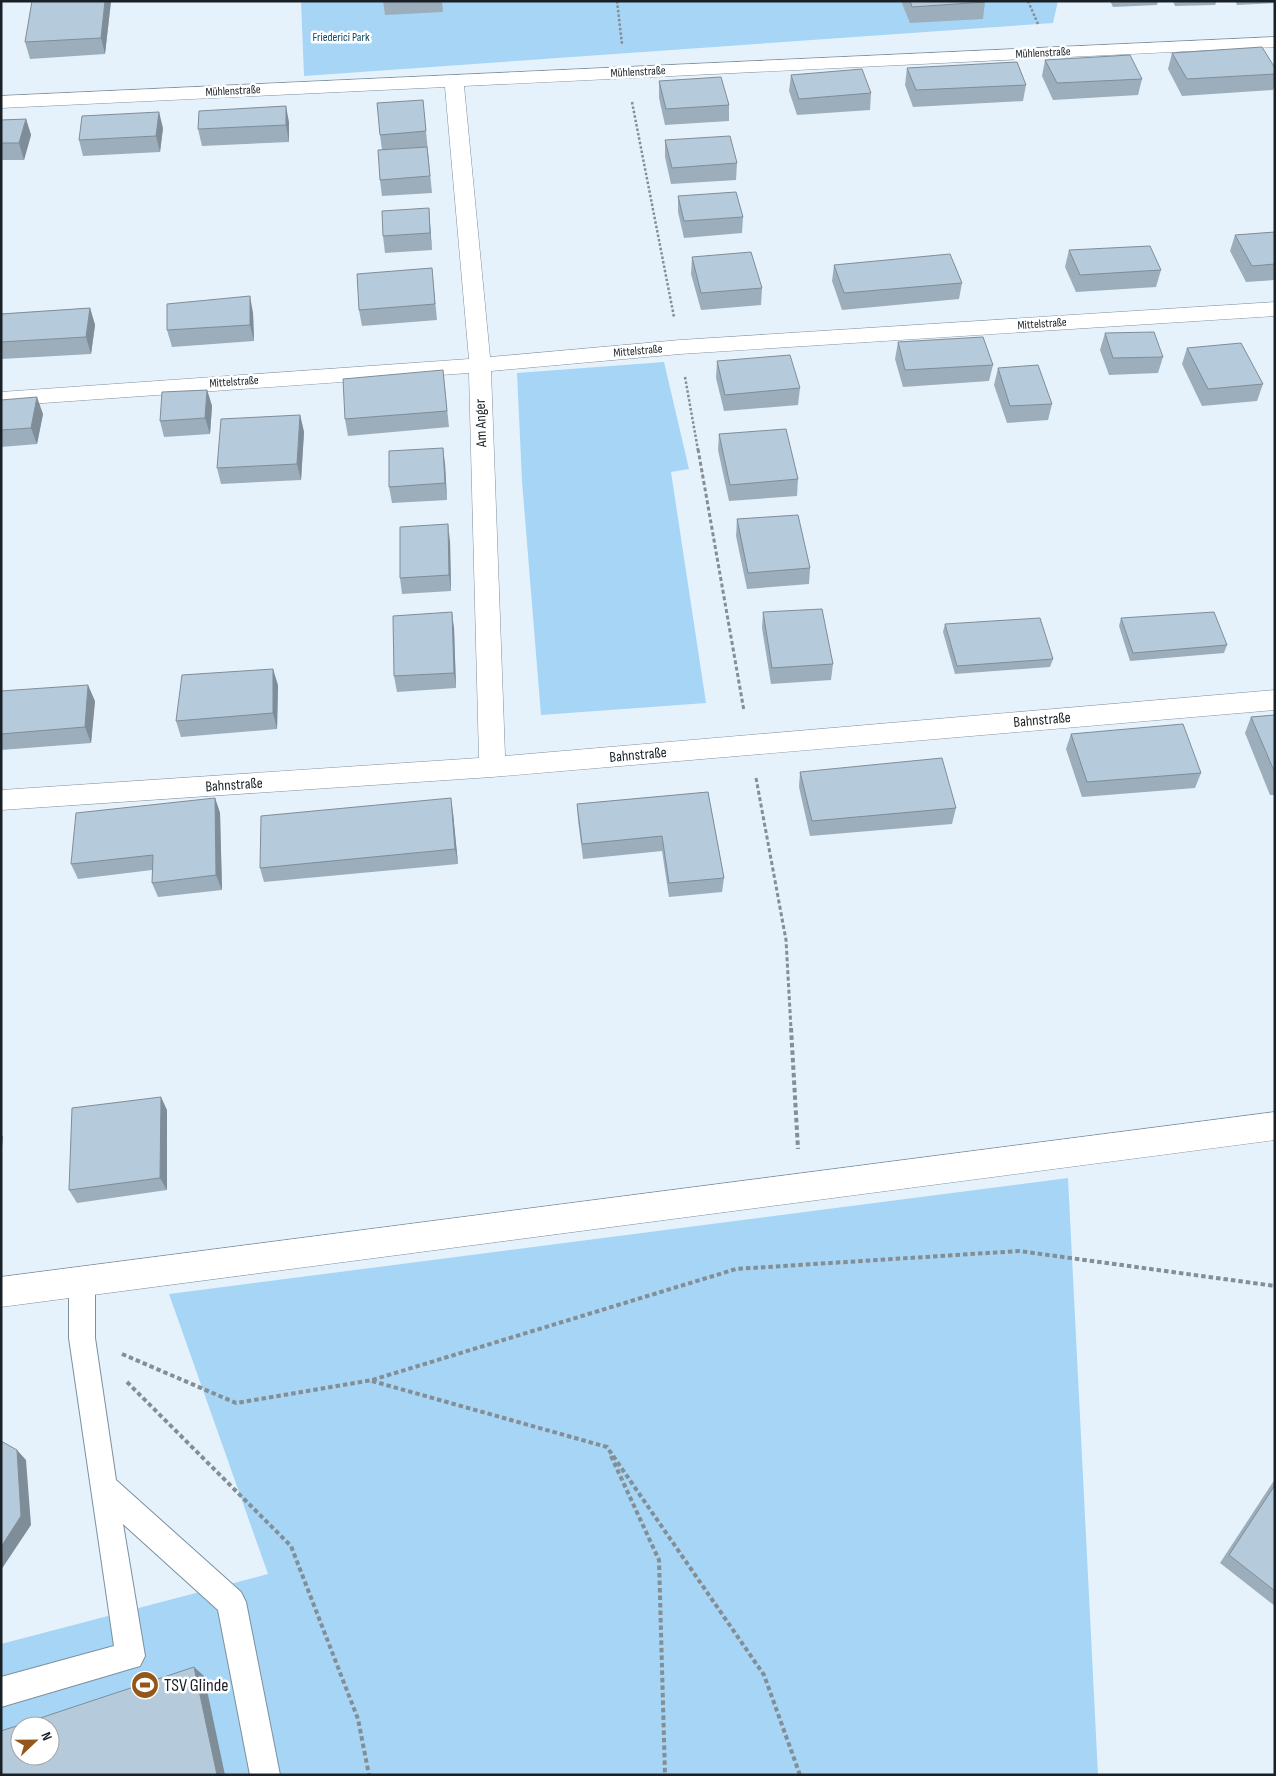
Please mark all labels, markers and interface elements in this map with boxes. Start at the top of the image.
park label: Friederici Park [312,30,370,45]
street label: Mühlenstraße [1015,44,1071,62]
street label: Mühlenstraße [610,63,666,81]
street label: Mühlenstraße [205,82,261,100]
street label: Mittelstraße [1017,315,1067,333]
street label: Mittelstraße [613,341,663,361]
street label: Mittelstraße [209,373,259,391]
street label: Am Anger [471,398,491,448]
street label: Bahnstraße [1013,708,1071,732]
street label: Bahnstraße [609,743,667,767]
street label: Bahnstraße [205,774,263,796]
sports icon: TSV Glinde [130,1670,160,1700]
place label: TSV Glinde [164,1675,228,1696]
north arrow [10,1716,60,1766]
text: N [37,1730,56,1743]

